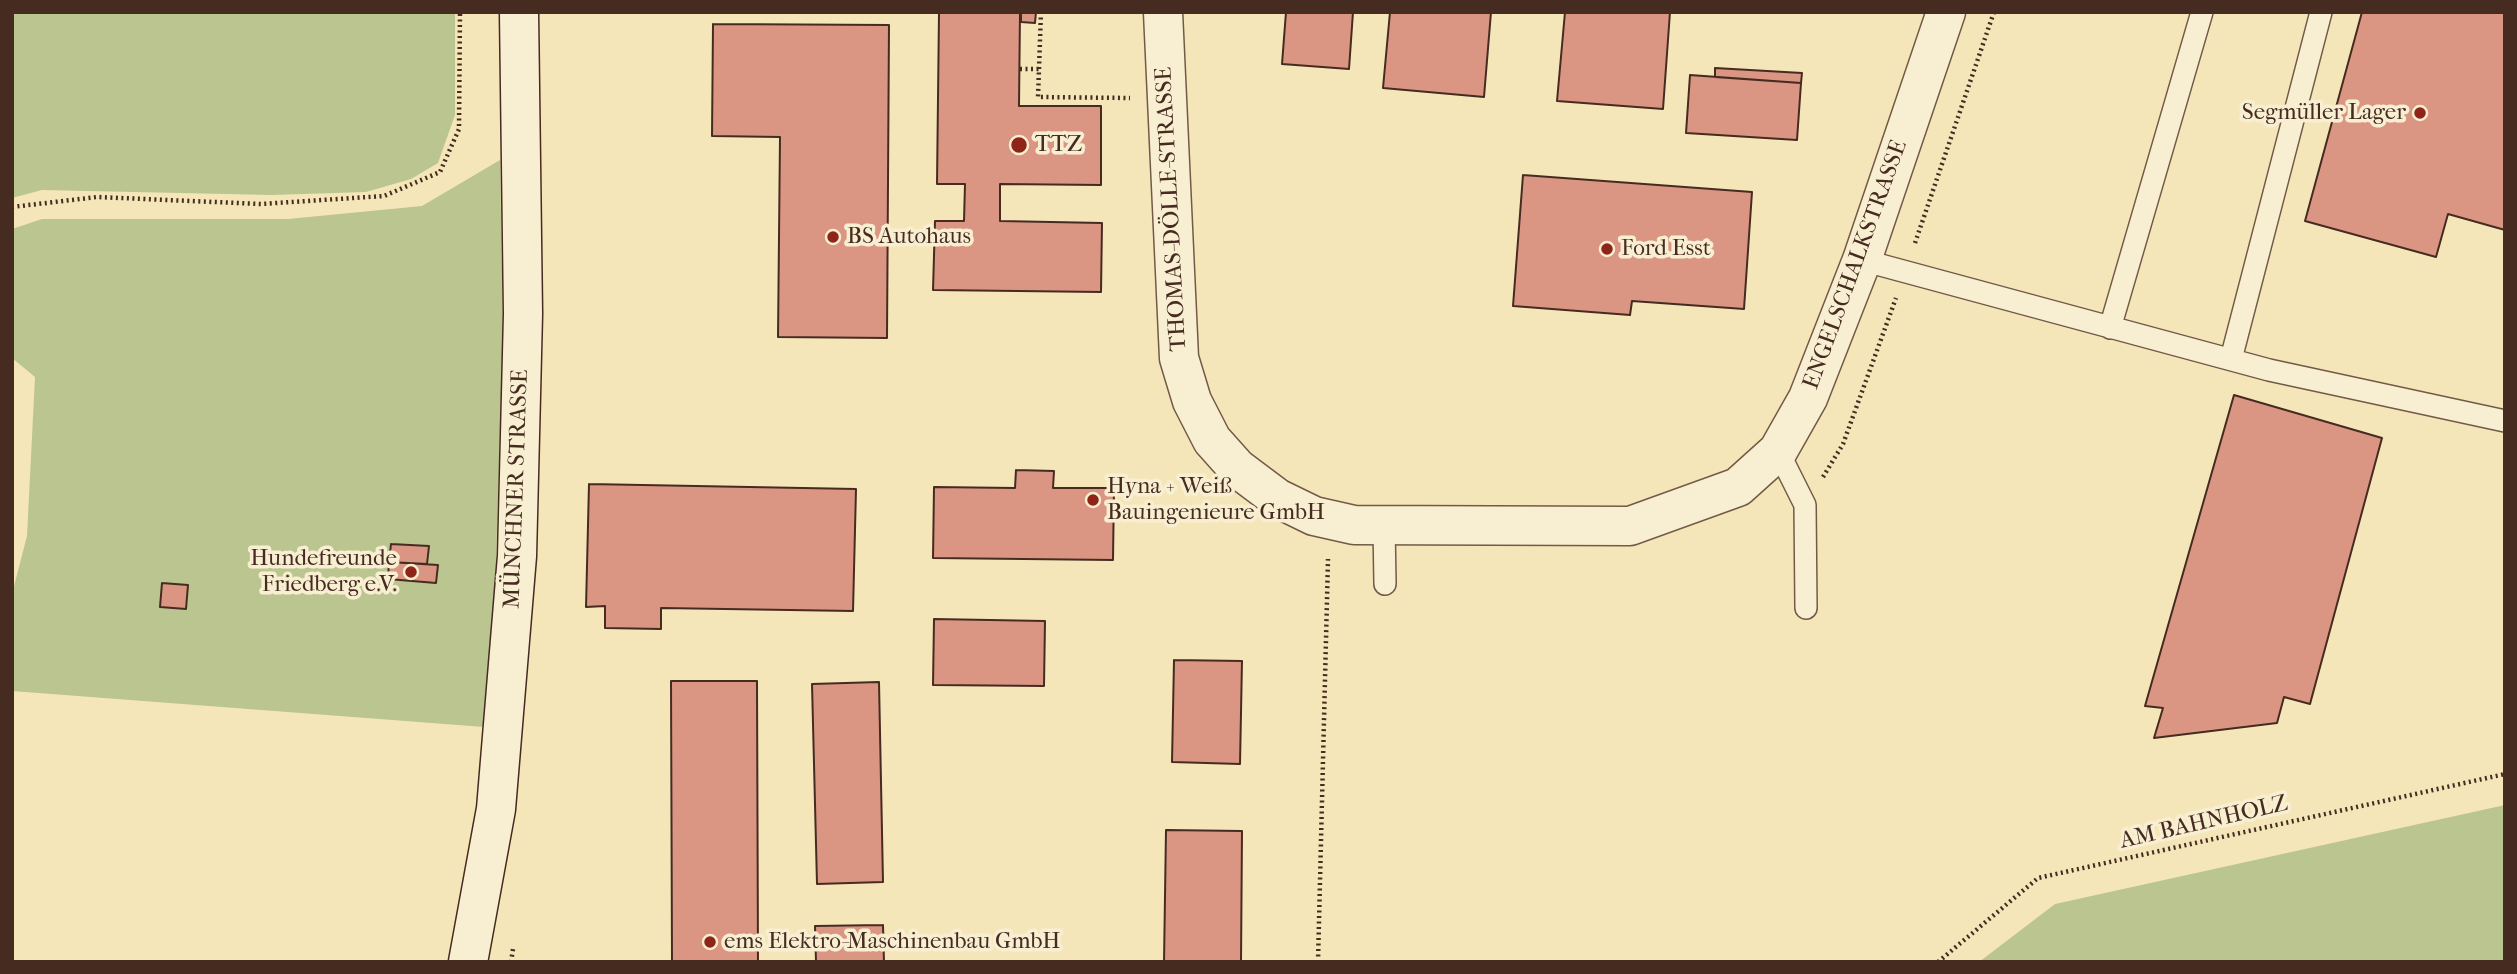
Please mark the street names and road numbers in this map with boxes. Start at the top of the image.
street label: THOMAS-DÖLLE-STRASSE [1151,66,1193,352]
street label: ENGELSCHALKSTRASSE [1798,137,1914,393]
street label: MÜNCHNER STRASSE [499,369,535,609]
street label: AM BAHNHOLZ [2117,790,2291,856]

